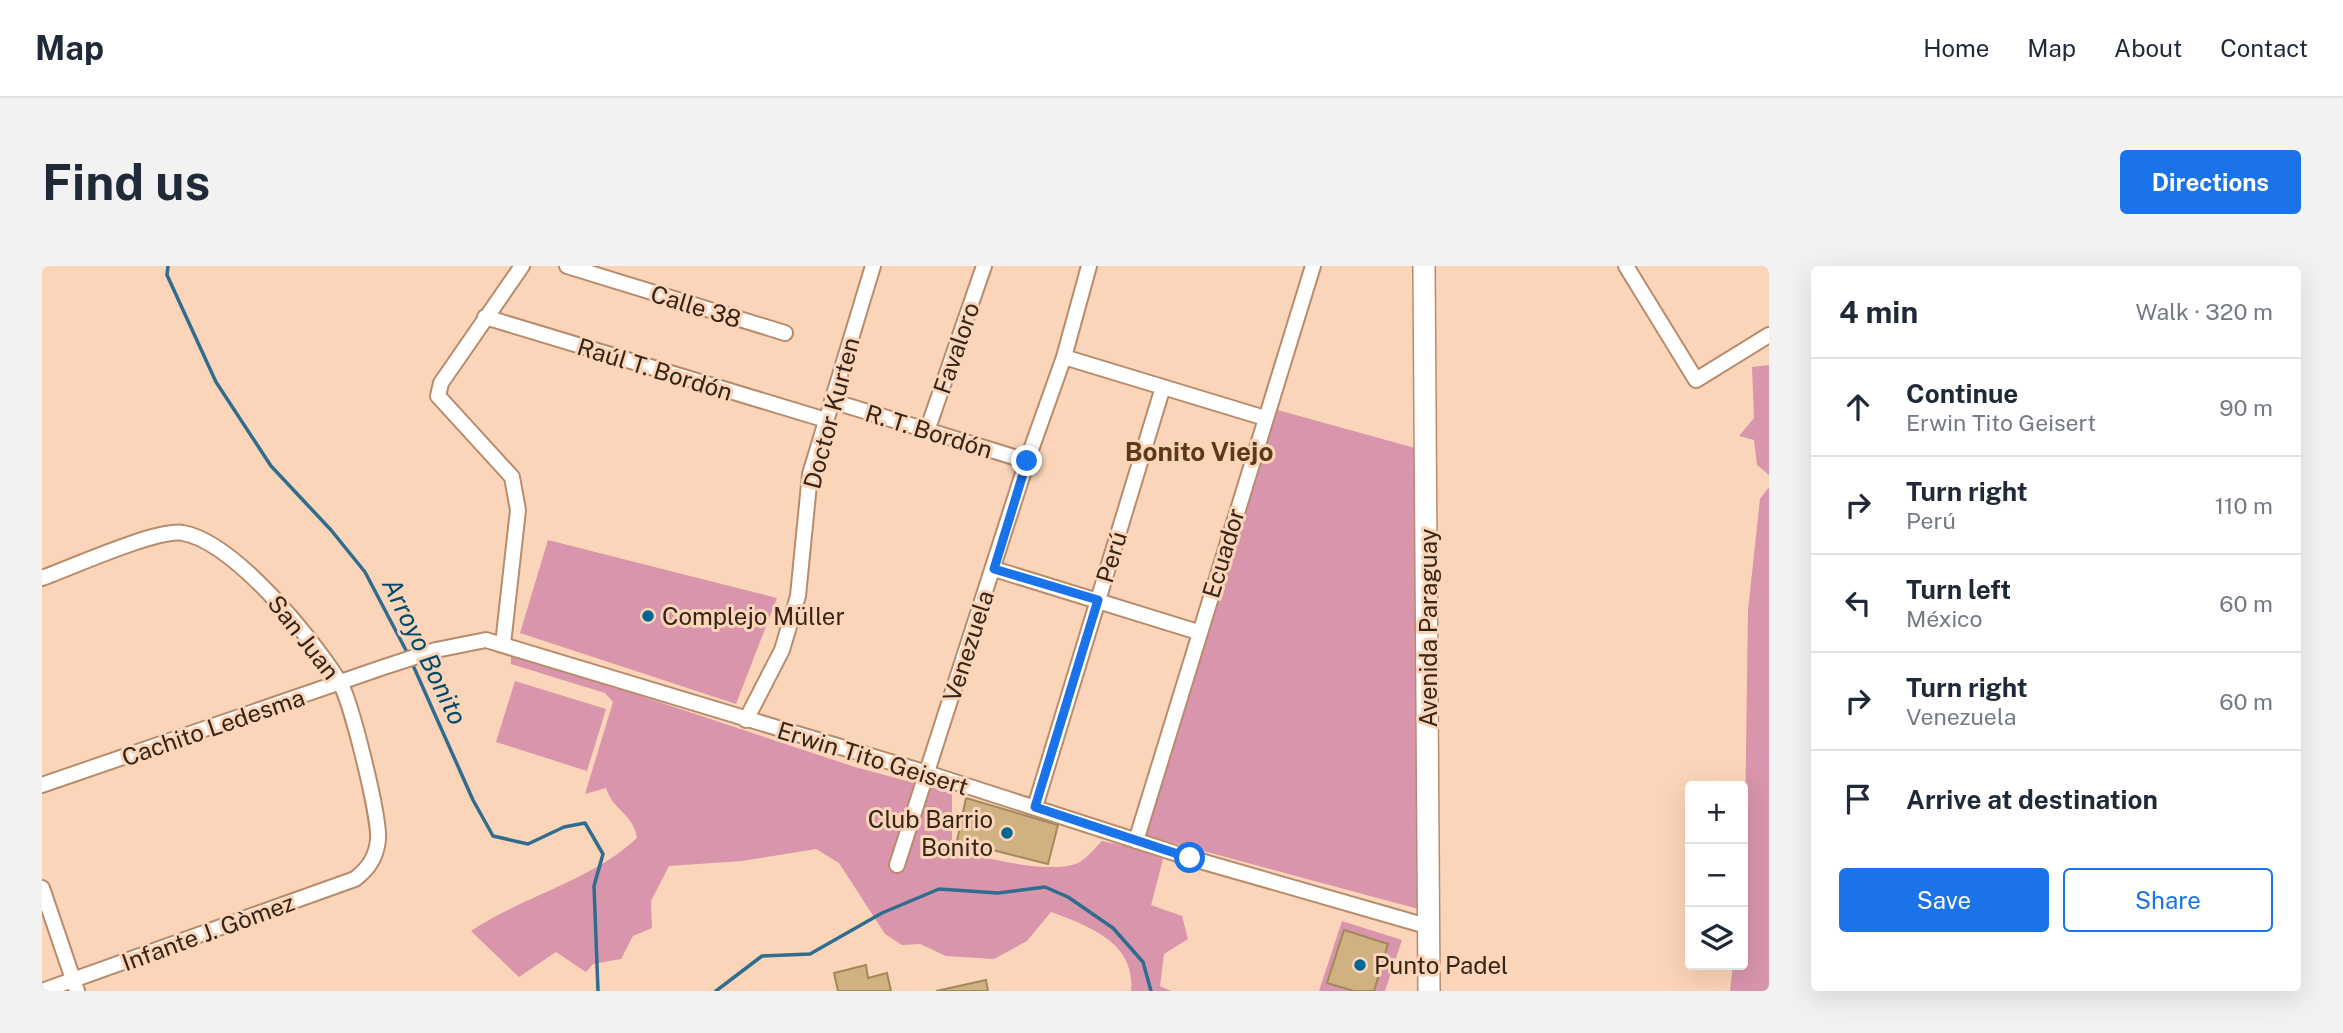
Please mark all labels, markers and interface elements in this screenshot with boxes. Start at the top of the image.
text: Map [35,29,104,67]
text: Home [1923,34,1989,62]
text: Map [2027,34,2076,62]
text: About [2114,34,2182,62]
text: Contact [2220,34,2308,62]
button: Directions [2120,150,2301,214]
text: Find us [42,153,210,211]
street label: Calle 38 [647,279,745,333]
text: 4 min [1839,294,1918,330]
text: Walk · 320 m [2136,298,2273,325]
street label: Favaloro [927,299,985,397]
street label: Raúl T. Bordón [574,332,736,406]
street label: Doctor Kurten [797,334,865,492]
text: Continue [1906,378,2018,409]
icon: ahead [1839,388,1877,426]
text: 90 m [2219,394,2273,421]
street label: R. T. Bordón [862,398,996,464]
text: Erwin Tito Geisert [1906,409,2096,436]
district label: Bonito Viejo [1125,436,1273,467]
route end [1011,445,1042,476]
text: Turn right [1906,476,2028,507]
icon: right [1839,486,1877,524]
text: 110 m [2215,492,2273,519]
street label: Ecuador [1196,505,1250,601]
text: Perú [1906,507,1956,534]
street label: Perú [1090,528,1132,586]
street label: Avenida Paraguay [1414,528,1442,728]
water label: Arroyo Bonito [376,572,474,730]
text: Turn left [1906,574,2011,605]
icon: left [1839,584,1877,622]
street label: Venezuela [937,587,999,705]
street label: San Juan [262,589,346,685]
text: 60 m [2219,590,2273,617]
place label: Complejo Müller [662,602,845,630]
text: México [1906,605,1983,632]
marker: Complejo Müller [640,608,656,624]
text: Turn right [1906,672,2028,703]
icon: right [1839,682,1877,720]
street label: Cachito Ledesma [118,683,308,771]
text: 60 m [2219,688,2273,715]
text: Venezuela [1906,703,2016,730]
street label: Erwin Tito Geisert [774,716,972,800]
icon: arrive [1839,780,1877,818]
map controls [1685,781,1748,970]
button: + [1685,781,1748,844]
text: Arrive at destination [1906,784,2158,815]
place label: Club Barrio Bonito [868,805,993,861]
marker: Club Barrio Bonito [999,825,1015,841]
route start [1174,842,1205,873]
button: − [1685,844,1748,907]
button: Save [1839,868,2049,932]
button: Share [2063,868,2273,932]
street label: Infante J. Gòmez [118,888,298,976]
button: layers [1685,907,1748,970]
place label: Punto Padel [1374,951,1508,979]
marker: Punto Padel [1352,957,1368,973]

